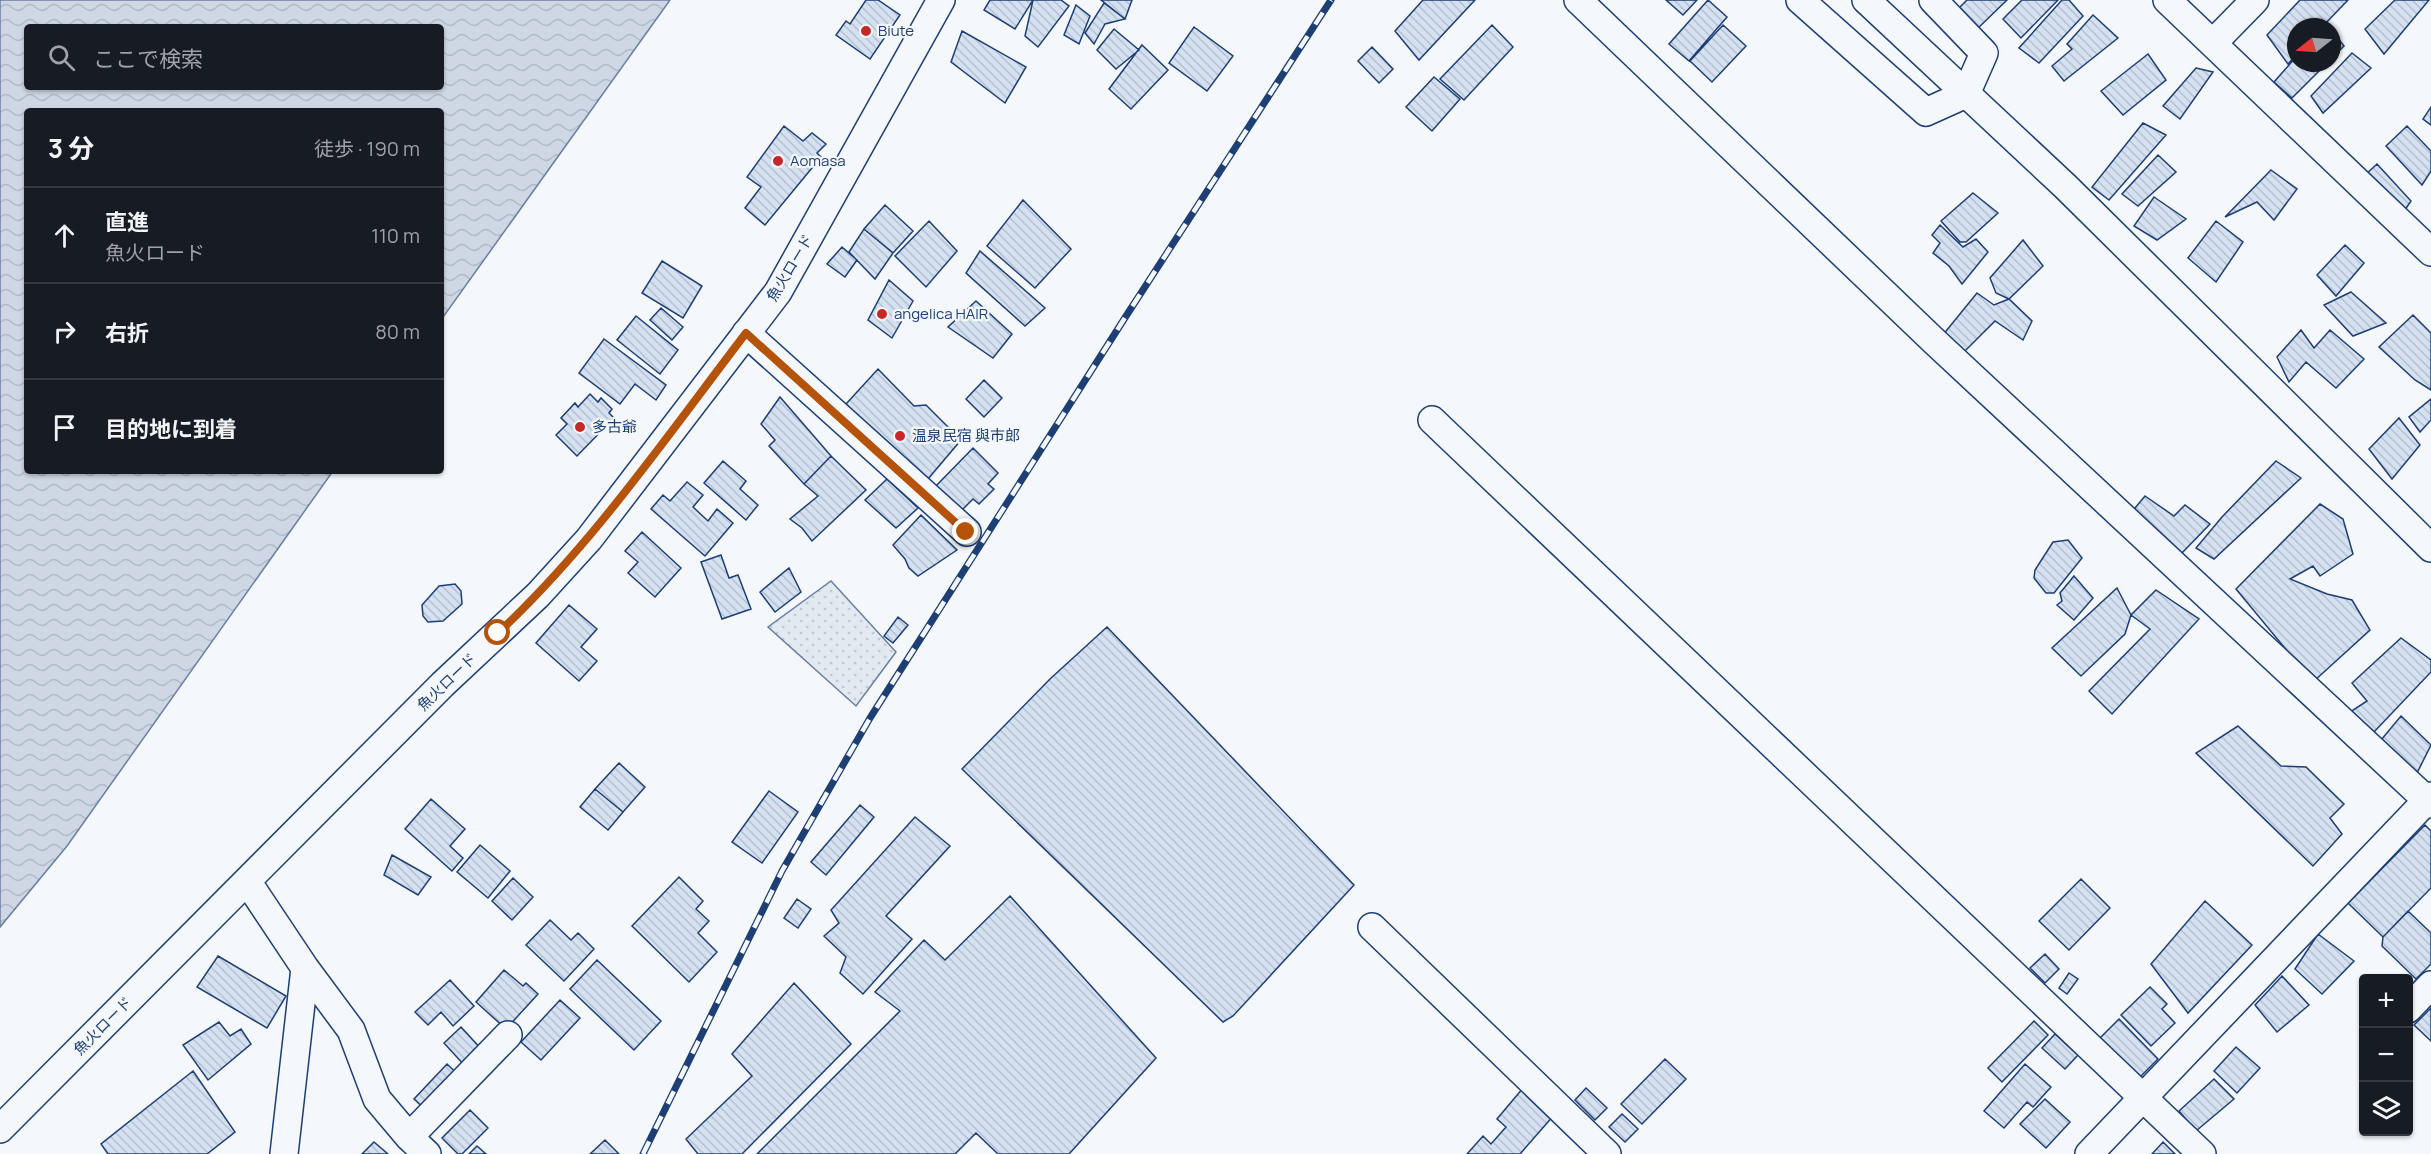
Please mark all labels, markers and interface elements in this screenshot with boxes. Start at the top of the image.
north arrow [2287,18,2341,72]
place label: Biute [878,20,914,41]
search box [24,24,444,90]
marker: Biute [859,24,873,38]
icon: search [45,41,78,74]
text: ここで検索 [93,44,203,74]
text: 3 分 [48,130,94,166]
text: 徒歩 · 190 m [314,135,420,162]
place label: Aomasa [790,150,846,171]
marker: Aomasa [771,154,785,168]
text: 直進 [105,207,149,237]
icon: ahead [48,219,81,252]
text: 110 m [371,222,420,249]
street label: 魚火ロード [761,230,818,305]
text: 魚火ロード [105,239,205,266]
place label: angelica HAIR [894,303,988,324]
marker: angelica HAIR [875,307,889,321]
icon: right [48,315,81,348]
text: 右折 [105,318,149,348]
text: 80 m [375,318,420,345]
icon: arrive [48,411,81,444]
text: 目的地に到着 [105,414,237,444]
place label: 多古爺 [592,416,637,437]
marker: 多古爺 [573,420,587,434]
place label: 温泉民宿 與市郎 [912,425,1020,446]
marker: 温泉民宿 與市郎 [893,429,907,443]
route end [952,518,978,544]
route start [484,619,510,645]
street label: 魚火ロード [412,648,481,715]
map controls [2359,974,2413,1136]
button: + [2359,974,2413,1028]
street label: 魚火ロード [69,992,137,1060]
button: − [2359,1028,2413,1082]
button: layers [2359,1082,2413,1136]

